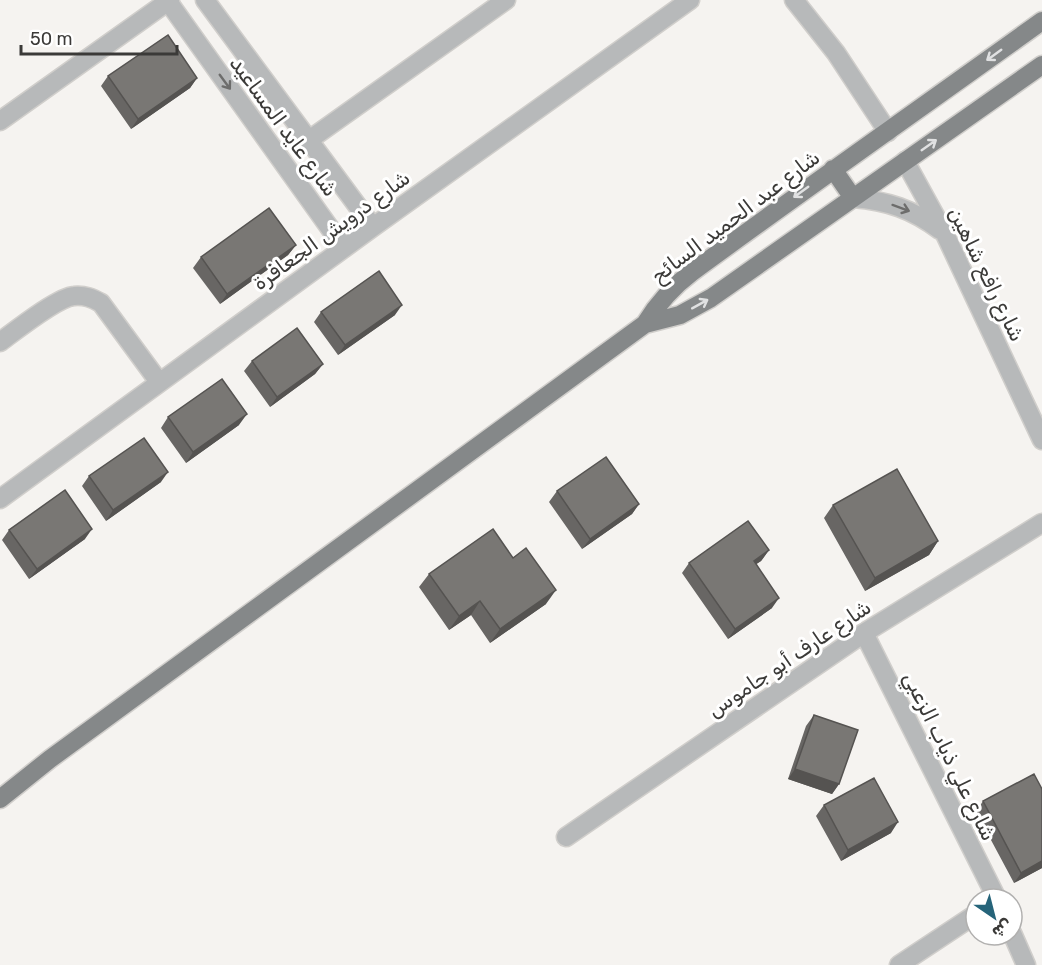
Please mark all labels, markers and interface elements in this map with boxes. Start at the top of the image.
scale bar [21,18,177,56]
text: 50 m [30,28,73,50]
one-way arrow [987,49,1003,61]
street label: شارع عايد المساعيد [223,51,343,202]
one-way arrow [219,73,231,89]
one-way arrow [920,139,936,151]
street label: شارع عبد الحميد السائح [646,144,826,289]
street label: شارع درويش الجعافرة [248,165,416,297]
one-way arrow [794,186,810,198]
one-way arrow [891,203,910,214]
street label: شارع رافع شاهين [941,203,1030,347]
one-way arrow [691,298,708,310]
street label: شارع عارف أبو جاموس [702,594,877,724]
street label: شارع علي ذياب الزعبي [895,667,1002,846]
north arrow [964,887,1024,947]
text: ش [989,915,1016,942]

